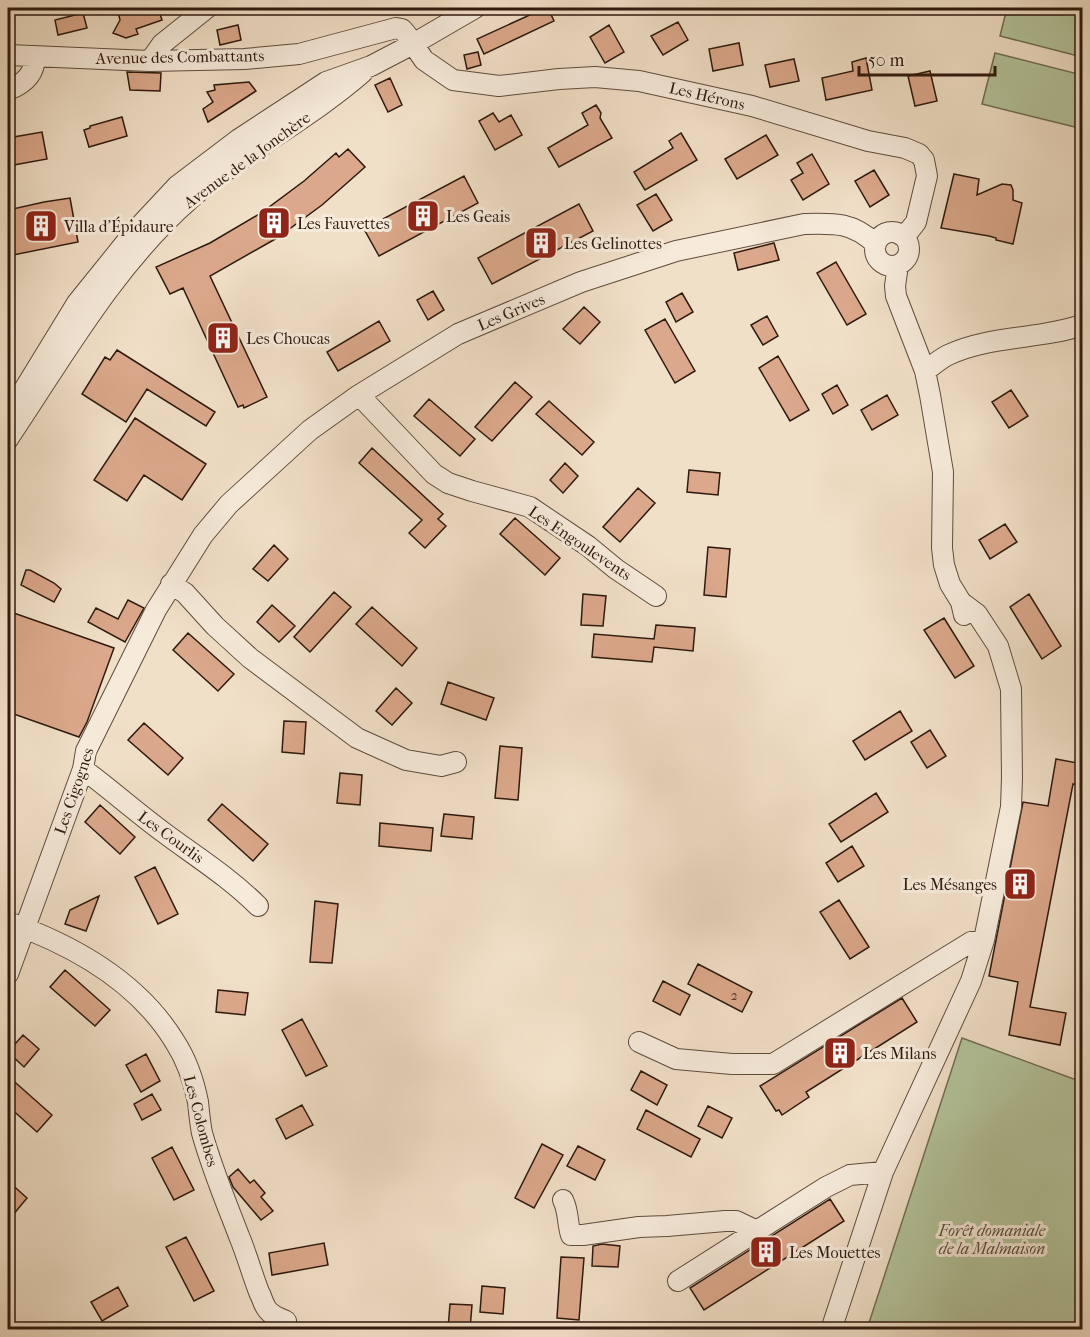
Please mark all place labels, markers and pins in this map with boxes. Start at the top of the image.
building icon: Les Geais [405,198,441,234]
building icon: Les Fauvettes [256,205,292,241]
place label: Les Geais [446,207,510,226]
building icon: Villa d'Épidaure [23,208,59,244]
place label: Les Fauvettes [297,214,390,233]
place label: Villa d'Épidaure [63,216,174,236]
building icon: Les Gelinottes [523,225,559,261]
place label: Les Gelinottes [564,234,662,253]
building icon: Les Choucas [205,320,241,356]
place label: Les Choucas [246,329,330,348]
building icon: Les Mésanges [1002,866,1038,902]
place label: Les Mésanges [903,875,997,894]
building icon: Les Milans [822,1035,858,1071]
place label: Les Milans [863,1044,936,1063]
building icon: Les Mouettes [748,1234,784,1270]
place label: Les Mouettes [789,1243,881,1262]

